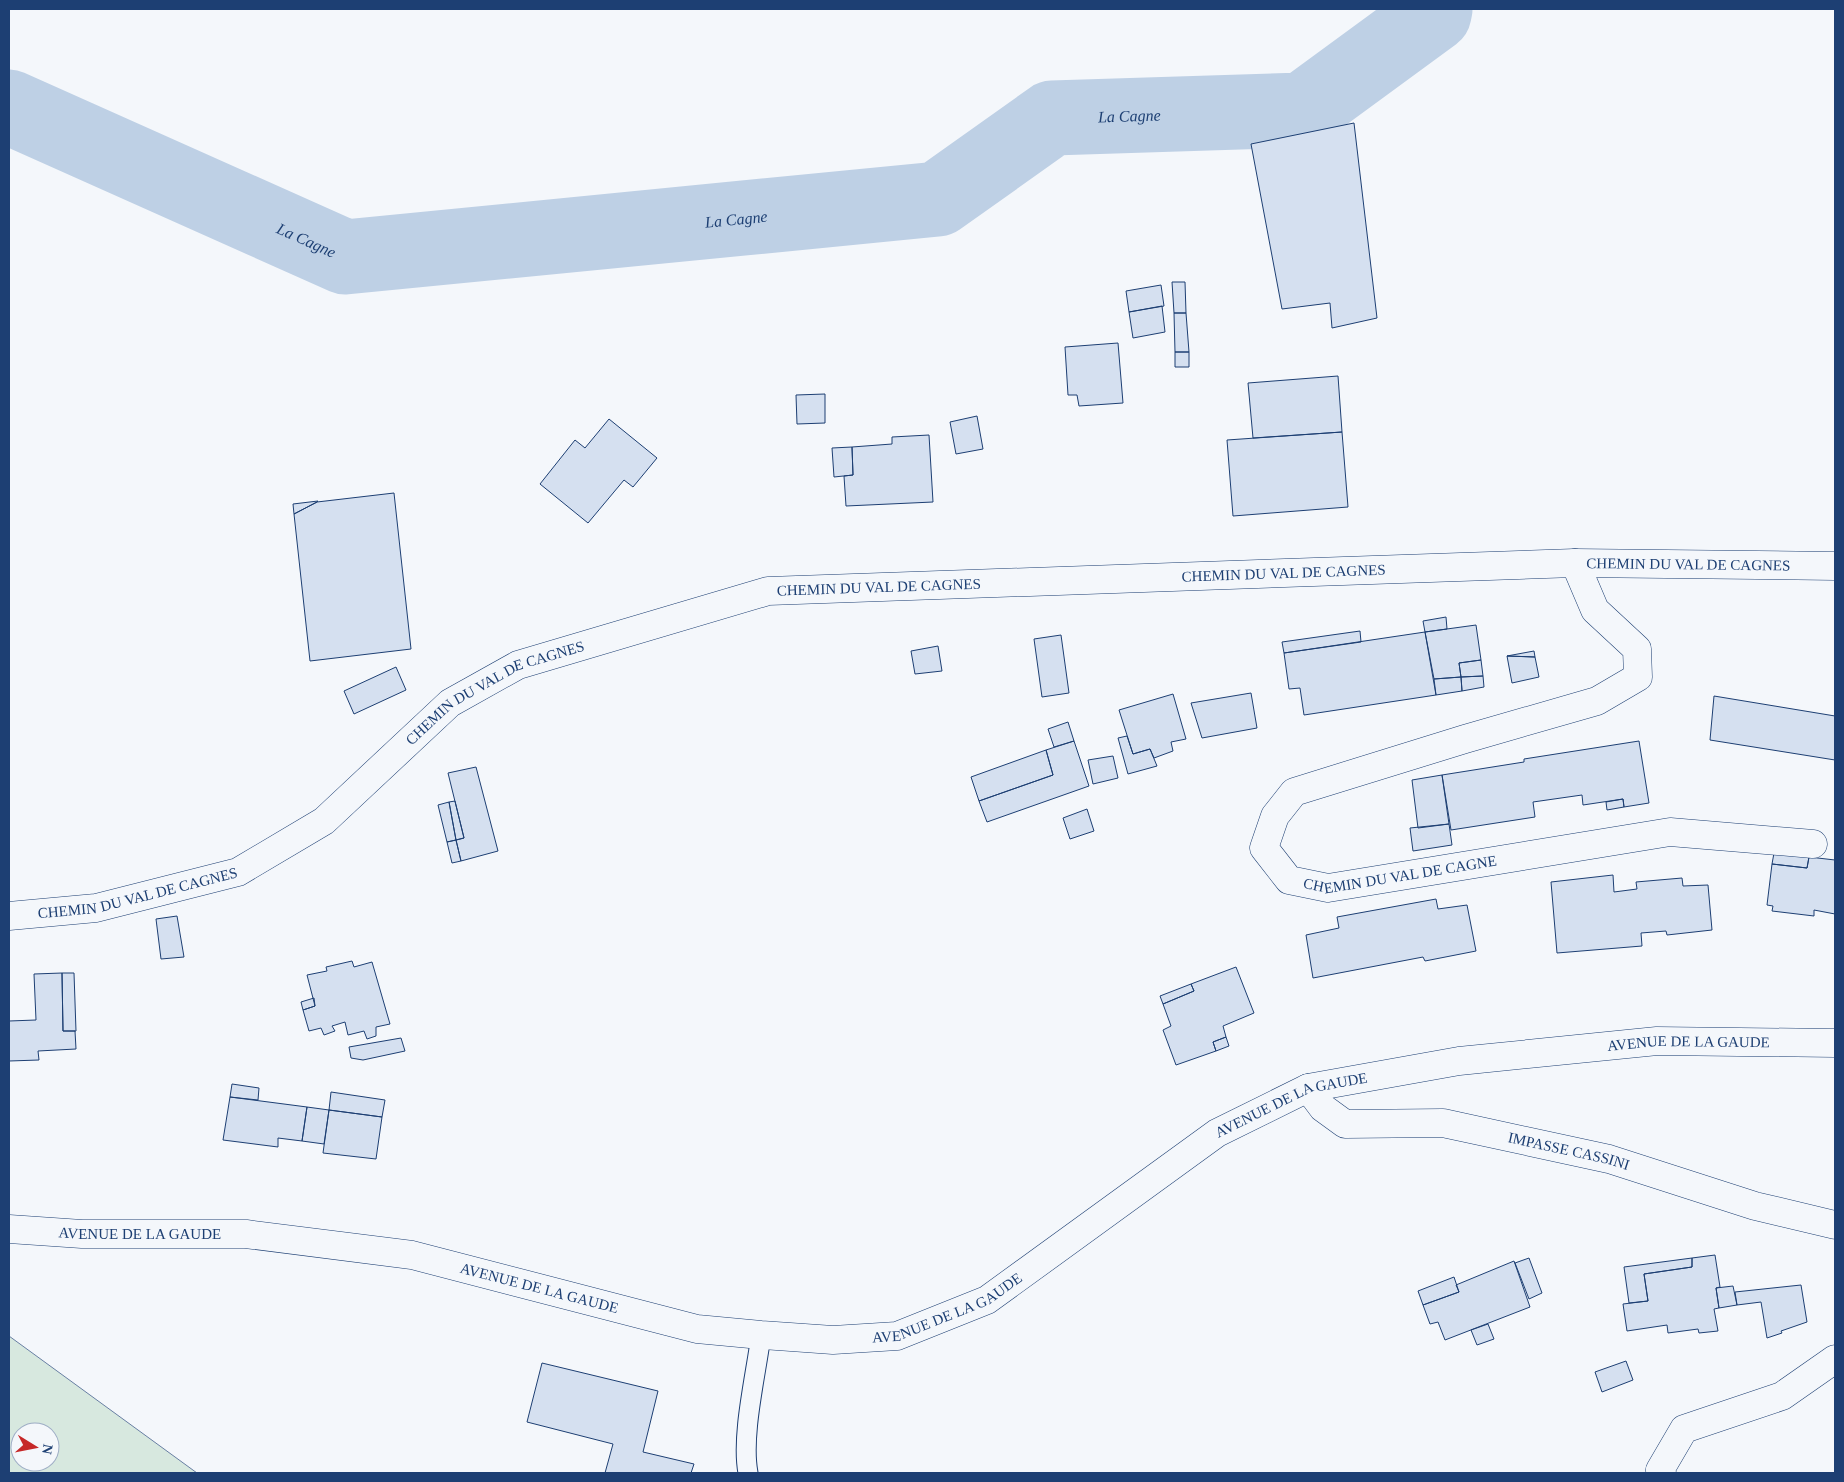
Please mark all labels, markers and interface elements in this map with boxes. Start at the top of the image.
water label: La Cagne [1097,106,1161,125]
water label: La Cagne [703,207,768,230]
water label: La Cagne [274,219,339,260]
street label: CHEMIN DU VAL DE CAGNES [1586,555,1791,573]
street label: CHEMIN DU VAL DE CAGNES [1181,562,1386,585]
street label: CHEMIN DU VAL DE CAGNES [777,576,981,599]
street label: CHEMIN DU VAL DE CAGNES [403,638,586,748]
street label: CHEMIN DU VAL DE CAGNE [1302,853,1498,897]
street label: CHEMIN DU VAL DE CAGNES [37,864,239,921]
street label: AVENUE DE LA GAUDE [1606,1033,1770,1054]
street label: AVENUE DE LA GAUDE [1212,1070,1369,1141]
street label: IMPASSE CASSINI [1507,1129,1631,1173]
street label: AVENUE DE LA GAUDE [58,1224,221,1242]
street label: AVENUE DE LA GAUDE [458,1260,620,1316]
street label: AVENUE DE LA GAUDE [872,1269,1025,1346]
north arrow [10,1422,60,1472]
text: N [39,1443,56,1455]

